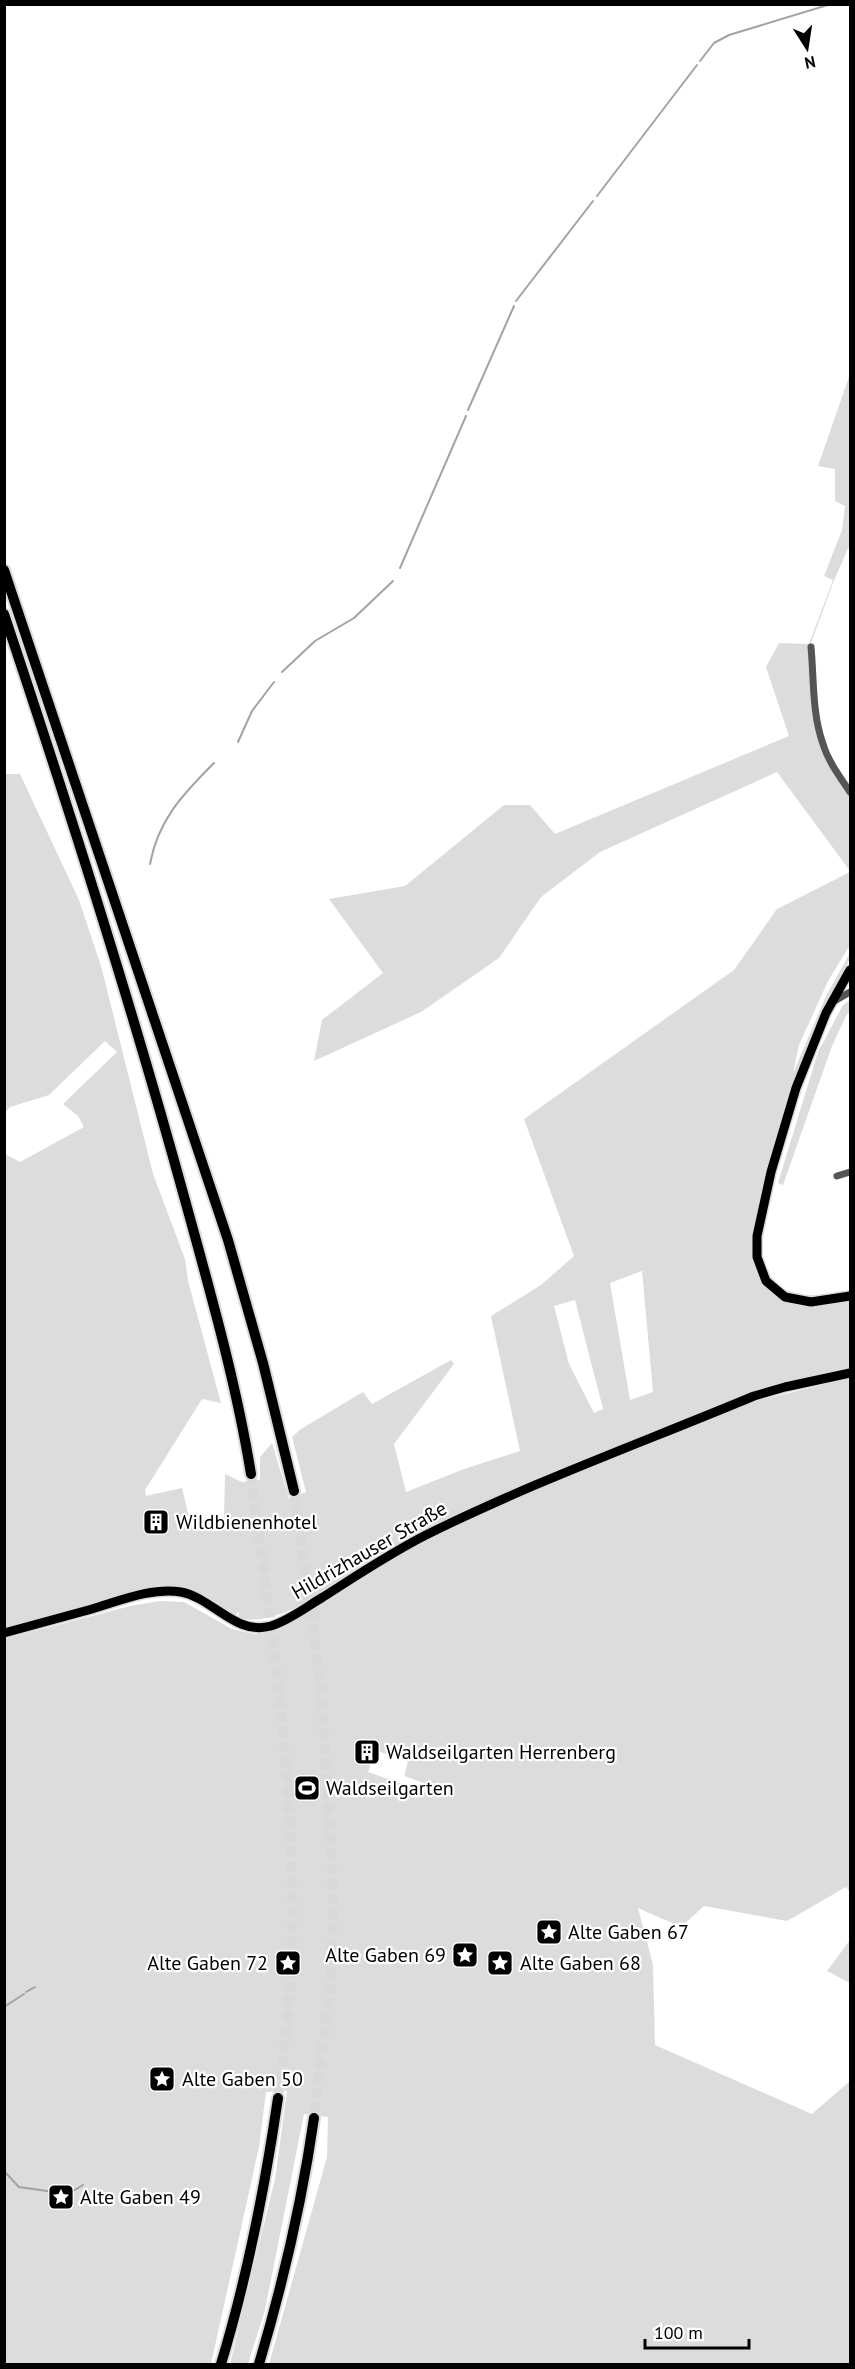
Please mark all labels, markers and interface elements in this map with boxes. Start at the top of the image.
north arrow [777,18,837,78]
text: N [803,52,817,74]
street label: Hildrizhauser Straße [287,1495,451,1605]
building icon: Wildbienenhotel [141,1507,171,1537]
place label: Wildbienenhotel [176,1509,317,1535]
building icon: Waldseilgarten Herrenberg [352,1737,382,1767]
place label: Waldseilgarten Herrenberg [386,1739,616,1765]
sports icon: Waldseilgarten [292,1773,322,1803]
place label: Waldseilgarten [326,1775,454,1801]
place icon: Alte Gaben 67 [534,1917,564,1947]
place label: Alte Gaben 67 [568,1919,689,1945]
place icon: Alte Gaben 69 [450,1940,480,1970]
place label: Alte Gaben 69 [325,1942,446,1968]
place icon: Alte Gaben 72 [273,1948,303,1978]
place icon: Alte Gaben 68 [485,1948,515,1978]
place label: Alte Gaben 72 [147,1950,268,1976]
place label: Alte Gaben 68 [520,1950,641,1976]
place icon: Alte Gaben 50 [147,2064,177,2094]
place label: Alte Gaben 50 [182,2066,303,2092]
place icon: Alte Gaben 49 [46,2182,76,2212]
place label: Alte Gaben 49 [80,2184,201,2210]
scale bar [645,2312,748,2350]
text: 100 m [654,2321,703,2344]

